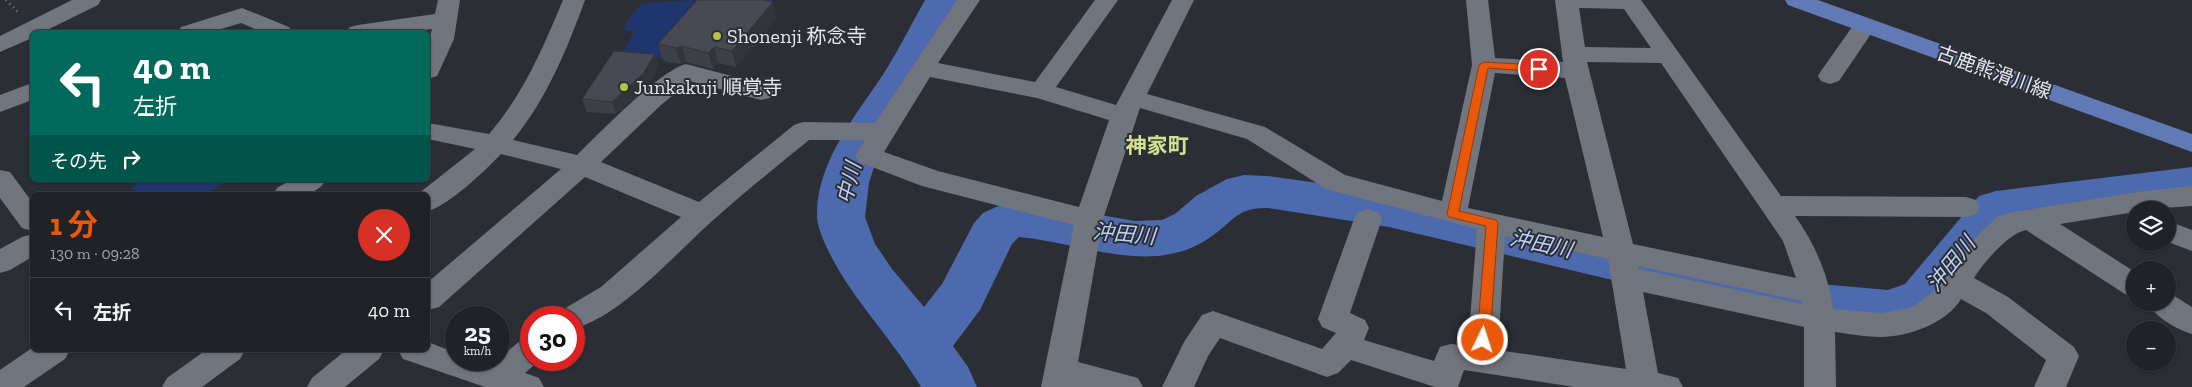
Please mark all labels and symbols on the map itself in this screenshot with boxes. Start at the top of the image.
place label: Shonenji 称念寺 [727,24,867,48]
marker: Shonenji 称念寺 [711,30,723,42]
street label: 古鹿熊滑川線 [1934,40,2054,104]
pin [1518,48,1560,90]
place label: Junkakuji 順覚寺 [634,75,782,99]
marker: Junkakuji 順覚寺 [618,81,630,93]
district label: 神家町 [1126,133,1189,158]
water label: 中川 [831,158,866,206]
water label: 沖田川 [1092,218,1159,249]
water label: 沖田川 [1508,225,1576,263]
water label: 沖田川 [1921,230,1981,296]
speed limit sign: 30 [520,306,585,371]
position arrow [1456,313,1508,365]

